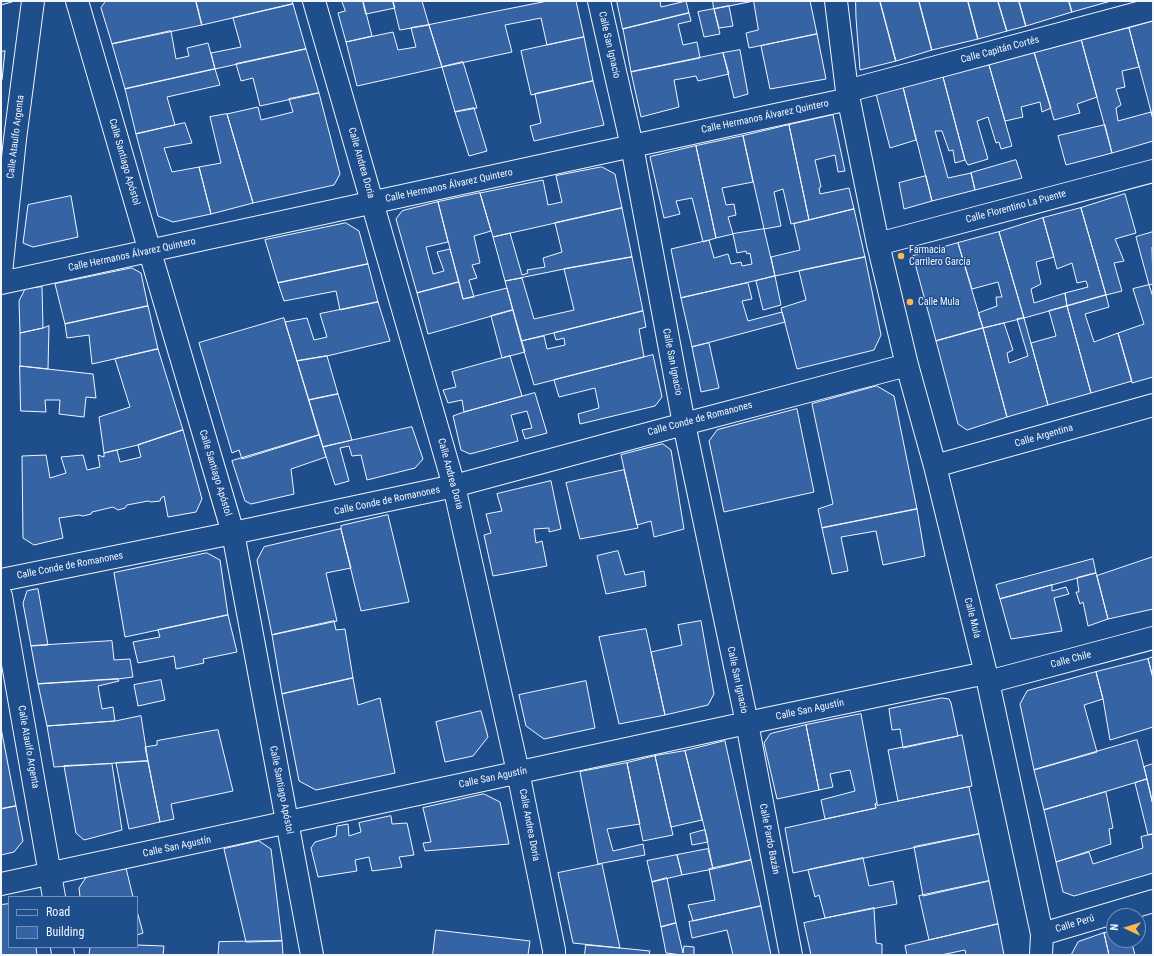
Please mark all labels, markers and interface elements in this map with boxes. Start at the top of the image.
street label: Calle San Ignacio [595,10,623,80]
street label: Calle Capitán Cortés [959,34,1041,66]
street label: Calle Ataulfo Argenta [5,95,27,179]
street label: Calle Hermanos Álvarez Quintero [700,98,830,136]
street label: Calle Santiago Apóstol [106,117,142,207]
street label: Calle Andrea Doria [345,126,377,200]
street label: Calle Hermanos Álvarez Quintero [384,167,514,205]
street label: Calle Florentino La Puente [964,188,1068,226]
street label: Calle Hermanos Álvarez Quintero [67,236,197,274]
place label: Farmacia Carrilero García [909,244,971,268]
marker: Farmacia Carrilero García [896,251,906,261]
place label: Calle Mula [918,296,960,308]
marker: Calle Mula [905,297,915,307]
street label: Calle San Ignacio [660,327,684,397]
street label: Calle Conde de Romanones [646,399,754,439]
street label: Calle Argentina [1013,422,1075,450]
street label: Calle Santiago Apóstol [196,428,234,518]
street label: Calle Andrea Doria [435,437,465,511]
street label: Calle Conde de Romanones [333,484,441,518]
street label: Calle Conde de Romanones [16,550,124,582]
street label: Calle Mula [961,596,983,640]
street label: Calle San Ignacio [724,645,750,715]
street label: Calle Chile [1049,649,1093,671]
street label: Calle San Agustín [775,697,845,723]
street label: Calle Ataulfo Argenta [15,705,41,789]
street label: Calle Santiago Apóstol [267,745,295,835]
street label: Calle San Agustín [458,765,528,791]
street label: Calle Andrea Doria [516,788,542,862]
street label: Calle Pardo Bazán [756,803,782,875]
street label: Calle San Agustín [142,834,212,860]
legend [8,896,138,948]
text: Road [46,905,70,919]
north arrow [1106,908,1146,948]
street label: Calle Perú [1054,912,1096,936]
text: N [1108,923,1121,931]
text: Building [46,925,84,939]

